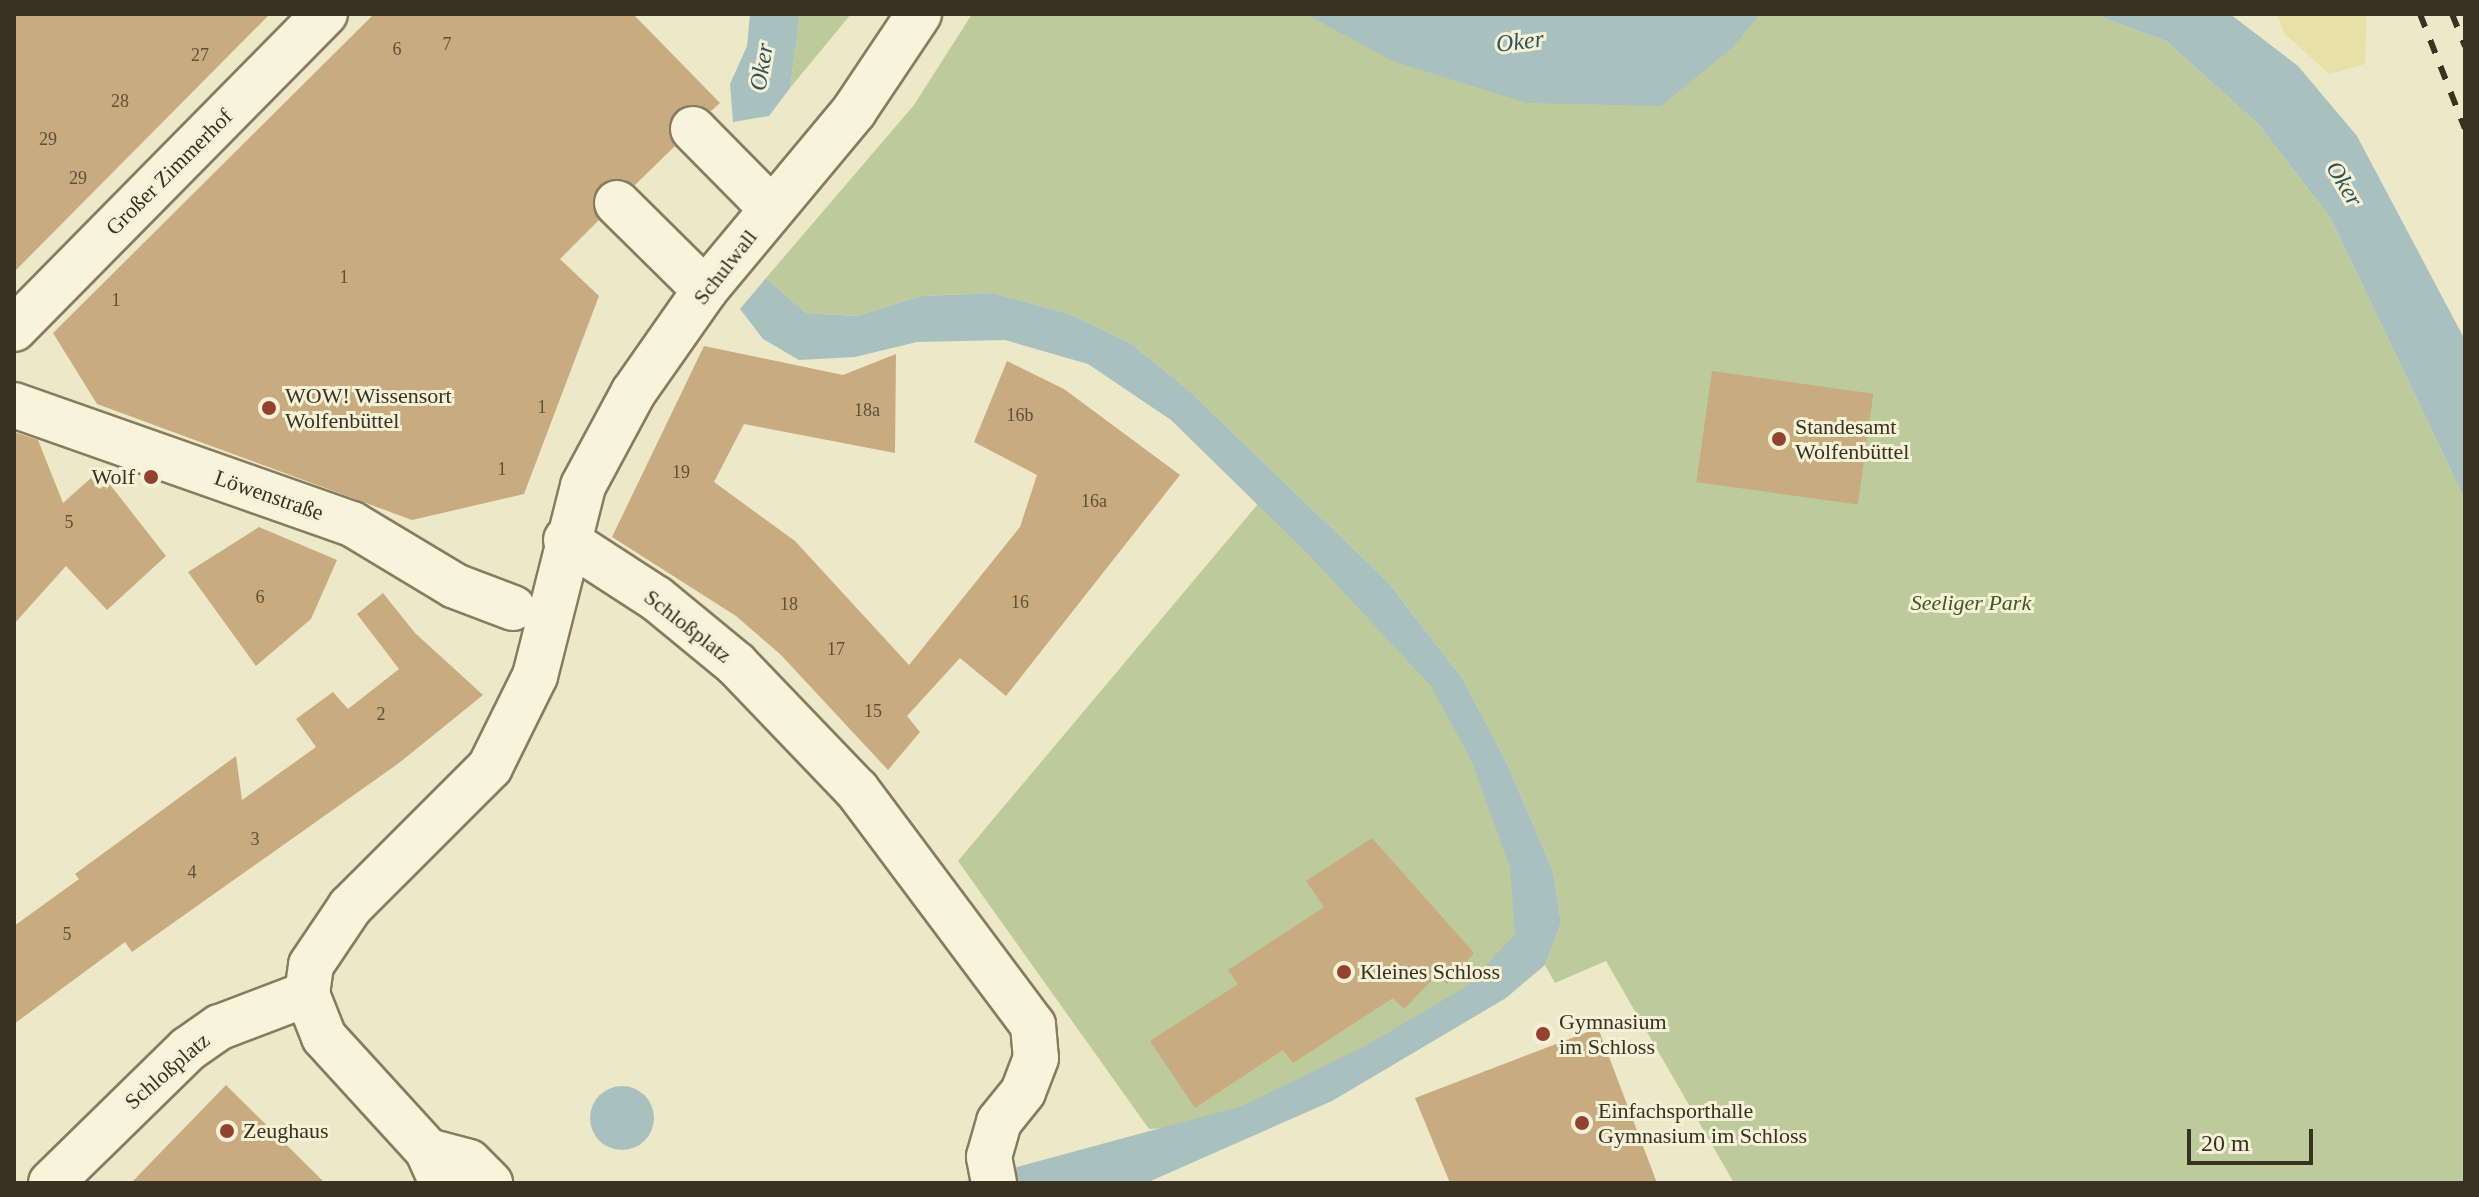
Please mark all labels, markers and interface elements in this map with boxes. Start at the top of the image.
water label: Oker [1494,25,1546,59]
house number: 7 [442,33,452,55]
house number: 6 [392,38,402,60]
water label: Oker [744,41,780,93]
house number: 27 [191,44,209,66]
house number: 28 [111,90,129,112]
street label: Großer Zimmerhof [100,103,238,241]
house number: 29 [39,128,57,150]
water label: Oker [2319,156,2369,212]
house number: 29 [69,167,87,189]
street label: Schulwall [688,224,762,310]
house number: 1 [340,266,348,288]
house number: 1 [112,289,120,311]
place label: WOW! Wissensort Wolfenbüttel [285,382,452,434]
house number: 1 [538,396,546,418]
marker: WOW! Wissensort Wolfenbüttel [260,399,278,417]
house number: 18a [854,399,880,421]
house number: 16b [1006,404,1034,426]
place label: Standesamt Wolfenbüttel [1795,413,1909,464]
marker: Standesamt Wolfenbüttel [1770,430,1788,448]
house number: 1 [498,458,506,480]
house number: 19 [672,461,690,483]
place label: Wolf [92,464,135,490]
street label: Löwenstraße [211,464,327,526]
marker: Wolf [142,468,160,486]
house number: 16a [1081,490,1107,512]
house number: 5 [64,511,74,533]
street label: Schloßplatz [639,584,737,668]
house number: 6 [256,586,264,608]
park label: Seeliger Park [1911,590,2031,616]
house number: 16 [1011,591,1029,613]
house number: 18 [780,593,798,615]
house number: 17 [827,638,845,660]
house number: 15 [864,700,882,722]
house number: 2 [376,703,386,725]
house number: 3 [250,828,260,850]
house number: 4 [188,861,196,883]
house number: 5 [62,923,72,945]
place label: Kleines Schloss [1360,959,1500,985]
marker: Kleines Schloss [1335,963,1353,981]
place label: Gymnasium im Schloss [1559,1008,1667,1060]
marker: Gymnasium im Schloss [1534,1025,1552,1043]
street label: Schloßplatz [119,1027,215,1115]
place label: Einfachsporthalle Gymnasium im Schloss [1598,1097,1807,1148]
scale bar [2191,1113,2317,1163]
marker: Einfachsporthalle Gymnasium im Schloss [1573,1114,1591,1132]
place label: Zeughaus [243,1118,329,1144]
marker: Zeughaus [218,1122,236,1140]
text: 20 m [2201,1130,2250,1156]

